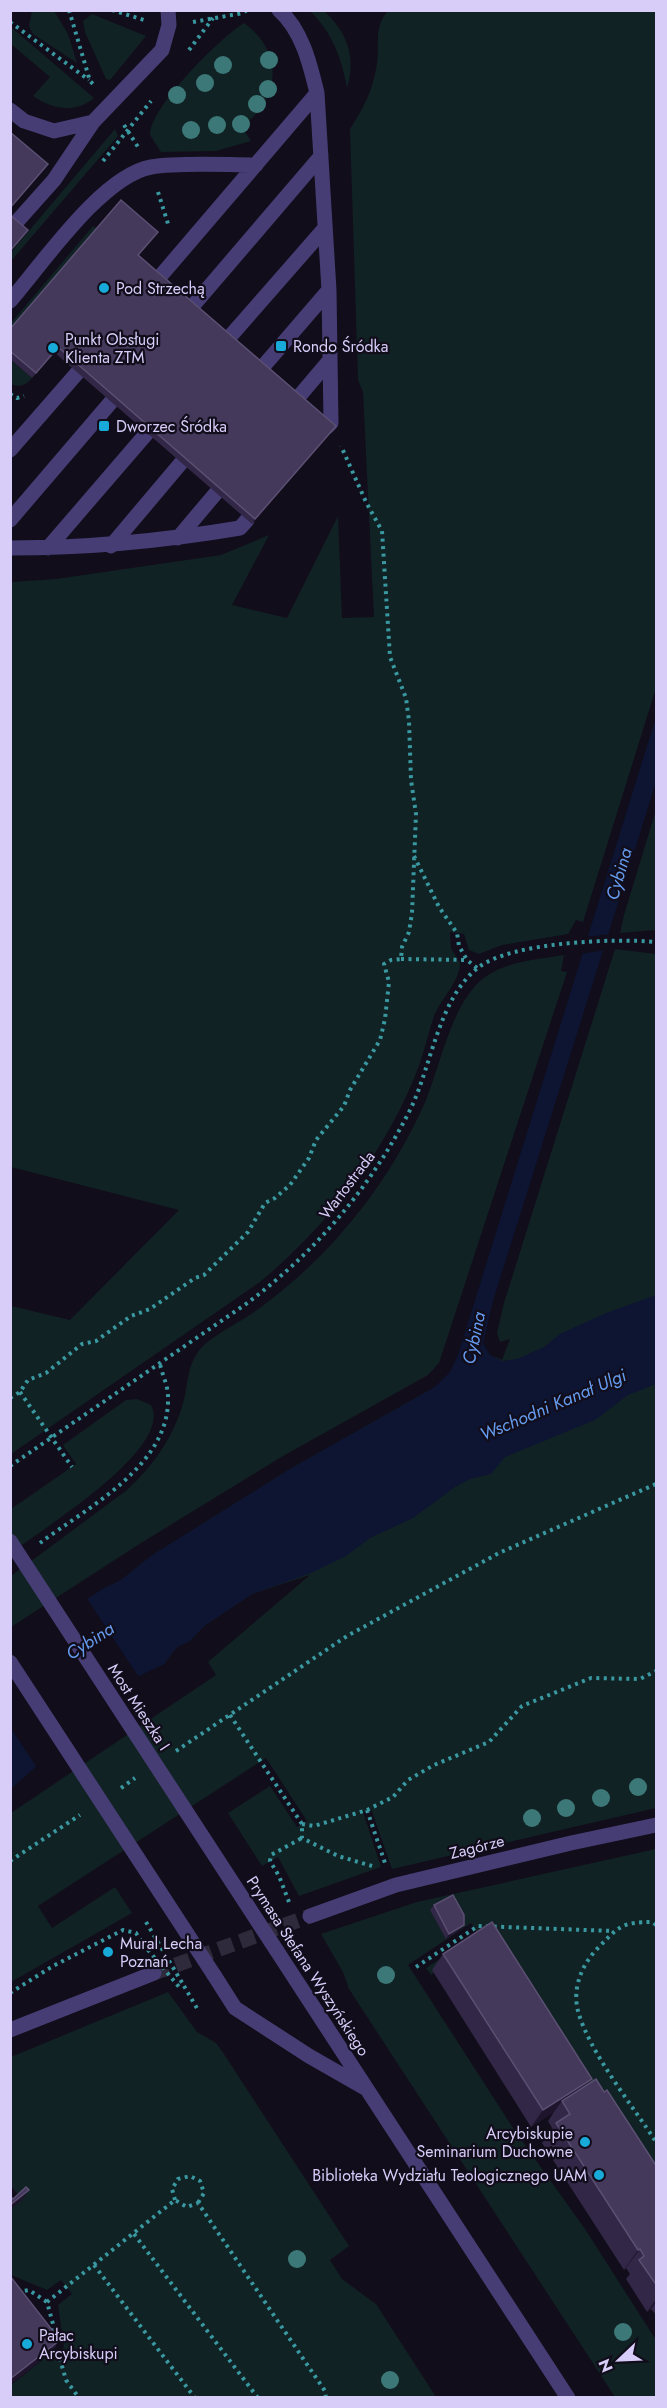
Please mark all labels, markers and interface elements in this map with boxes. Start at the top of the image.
place label: Pod Strzechą [116,277,205,300]
marker: Pod Strzechą [97,281,111,295]
place label: Punkt Obsługi Klienta ZTM [65,328,160,369]
place label: Rondo Śródka [293,335,388,358]
marker: Rondo Śródka [274,339,288,353]
marker: Punkt Obsługi Klienta ZTM [46,341,60,355]
place label: Dworzec Śródka [116,415,227,438]
marker: Dworzec Śródka [97,419,111,433]
water label: Cybina [599,845,639,903]
street label: Wartostrada [314,1146,380,1224]
water label: Cybina [456,1309,492,1367]
water label: Wschodni Kanał Ulgi [476,1362,631,1448]
water label: Cybina [61,1616,119,1666]
street label: Most Mieszka I [102,1659,176,1755]
street label: Zagórze [447,1829,507,1865]
street label: Prymasa Stefana Wyszyńskiego [241,1871,375,2061]
place label: Mural Lecha Poznań [120,1932,202,1973]
marker: Mural Lecha Poznań [101,1945,115,1959]
place label: Arcybiskupie Seminarium Duchowne [417,2122,573,2163]
marker: Arcybiskupie Seminarium Duchowne [578,2135,592,2149]
place label: Biblioteka Wydziału Teologicznego UAM [312,2164,587,2187]
marker: Biblioteka Wydziału Teologicznego UAM [592,2168,606,2182]
place label: Pałac Arcybiskupi [39,2324,118,2365]
north arrow [589,2330,649,2390]
marker: Pałac Arcybiskupi [20,2337,34,2351]
text: N [593,2355,619,2376]

